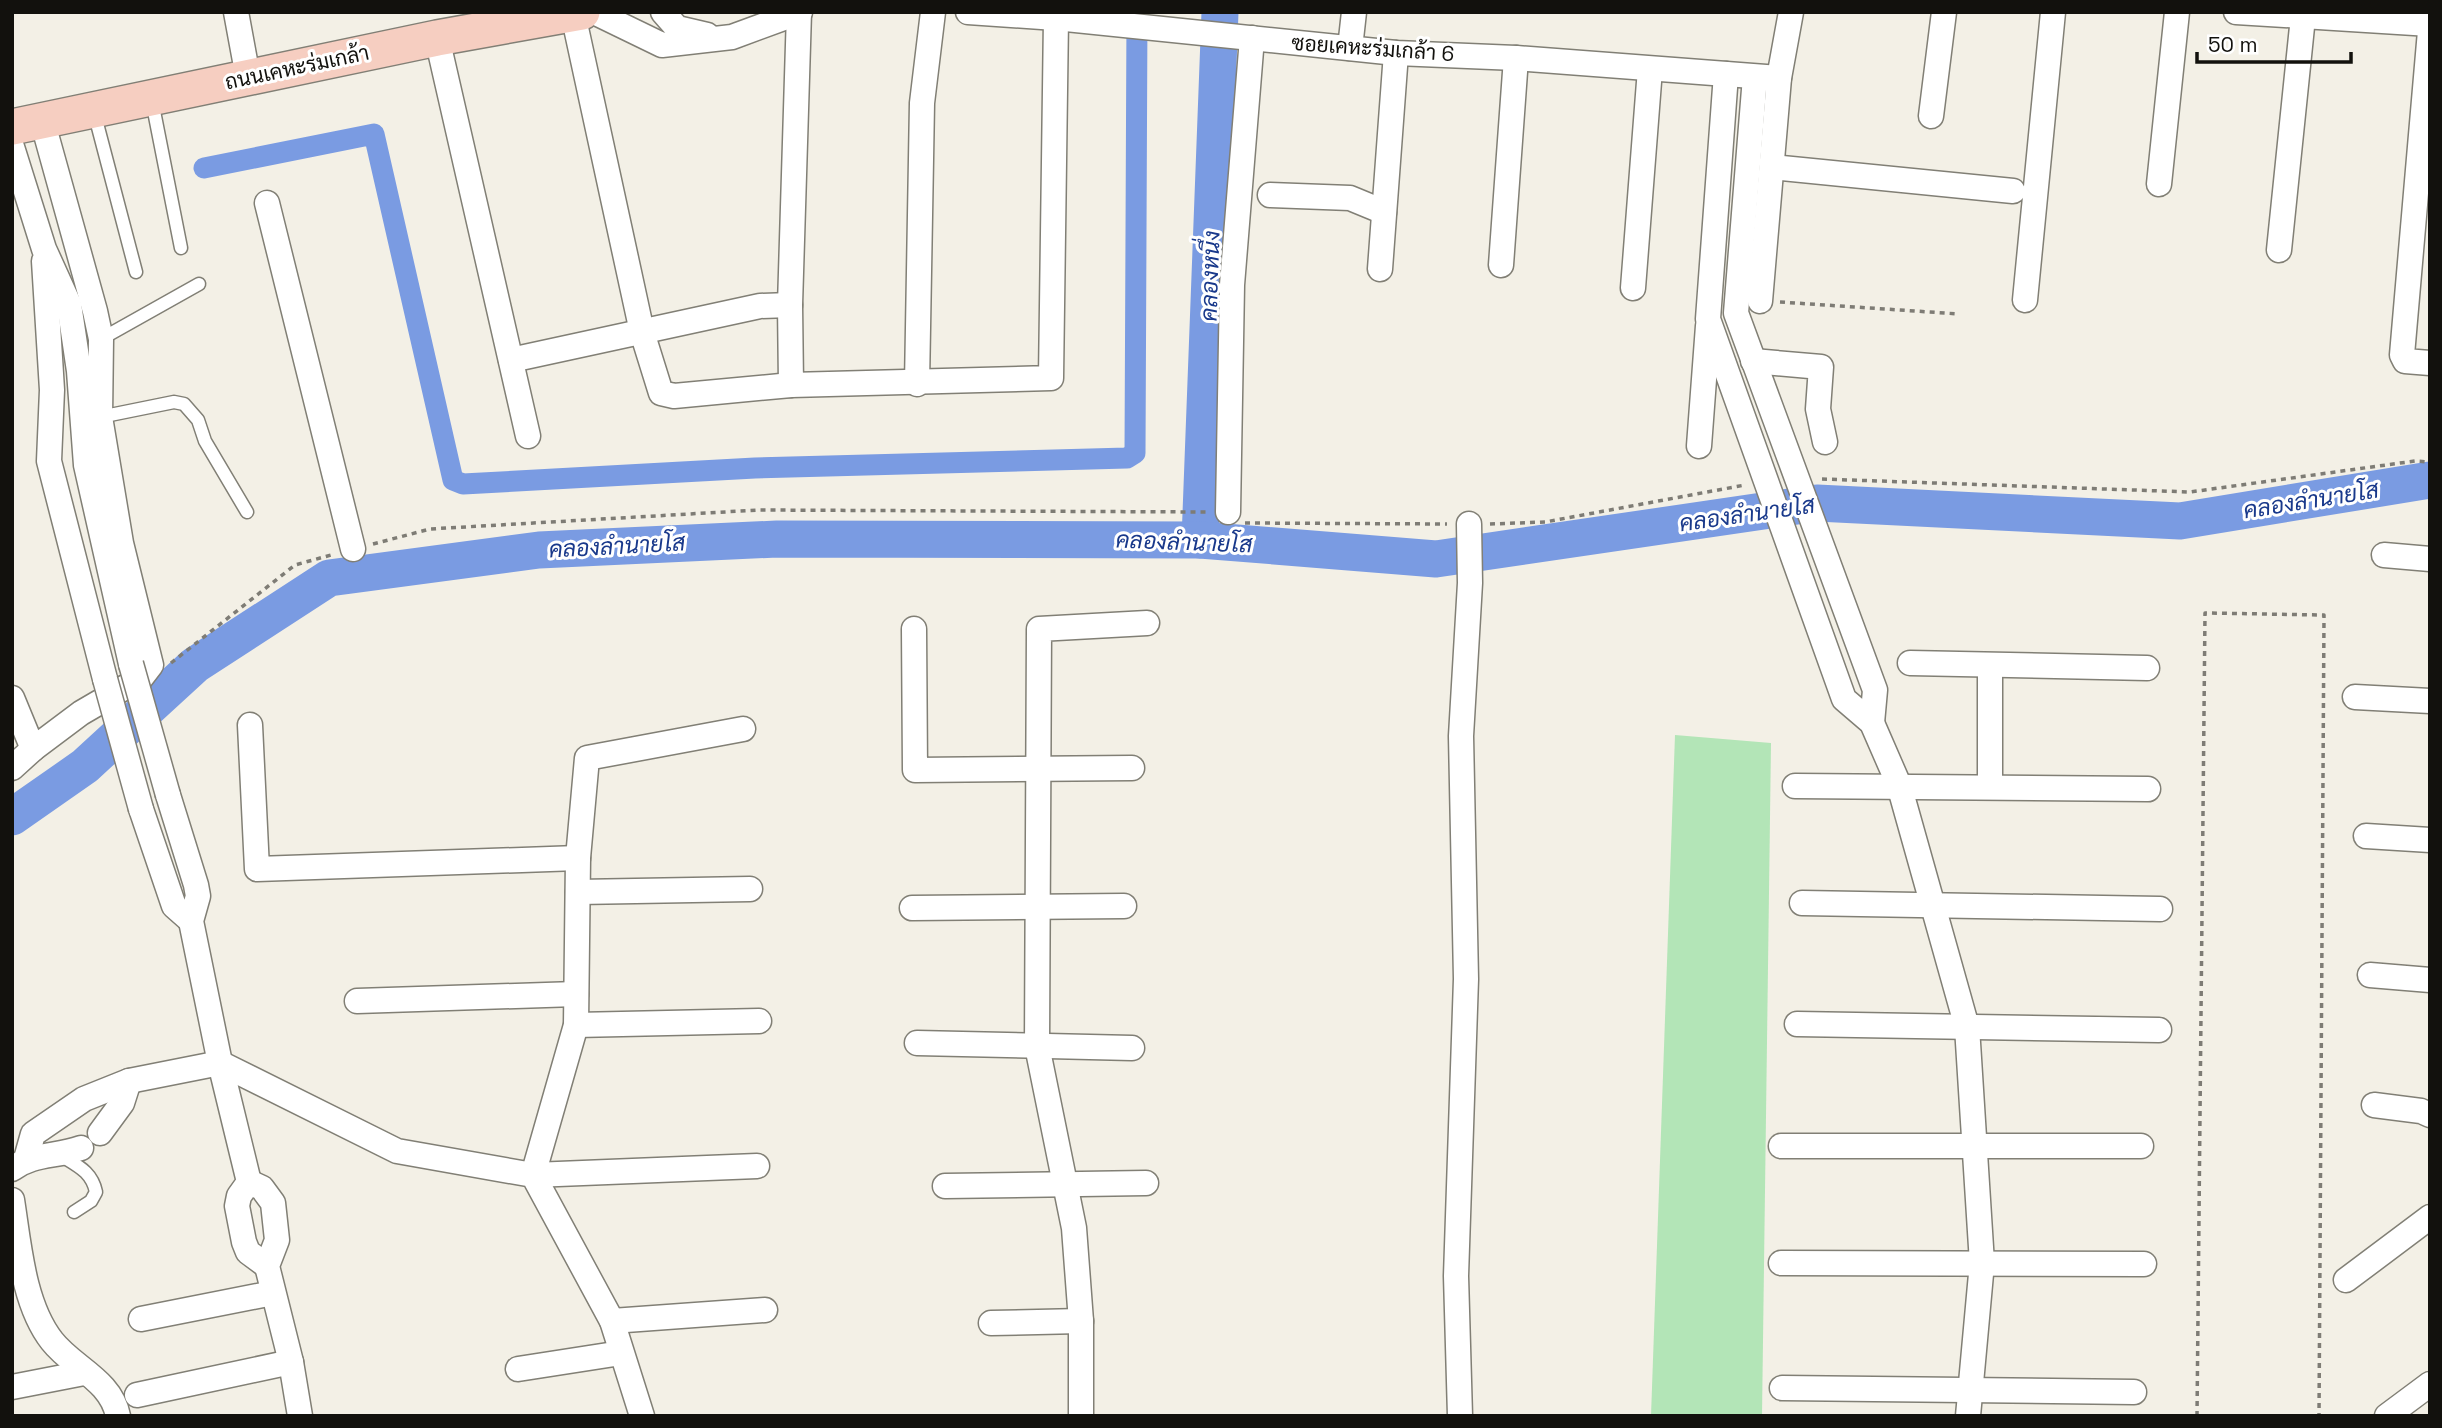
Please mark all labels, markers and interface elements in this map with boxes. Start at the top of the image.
scale bar [2197,21,2351,65]
street label: ซอยเคหะร่มเกล้า 6 [1291,29,1455,67]
text: 50 m [2208,31,2258,58]
street label: ถนนเคหะร่มเกล้า [222,39,372,95]
water label: คลองหนึ่ง [1188,230,1227,322]
water label: คลองลำนายโส [2241,473,2381,526]
water label: คลองลำนายโส [1677,489,1817,538]
water label: คลองลำนายโส [1115,524,1254,559]
water label: คลองลำนายโส [548,526,687,565]

